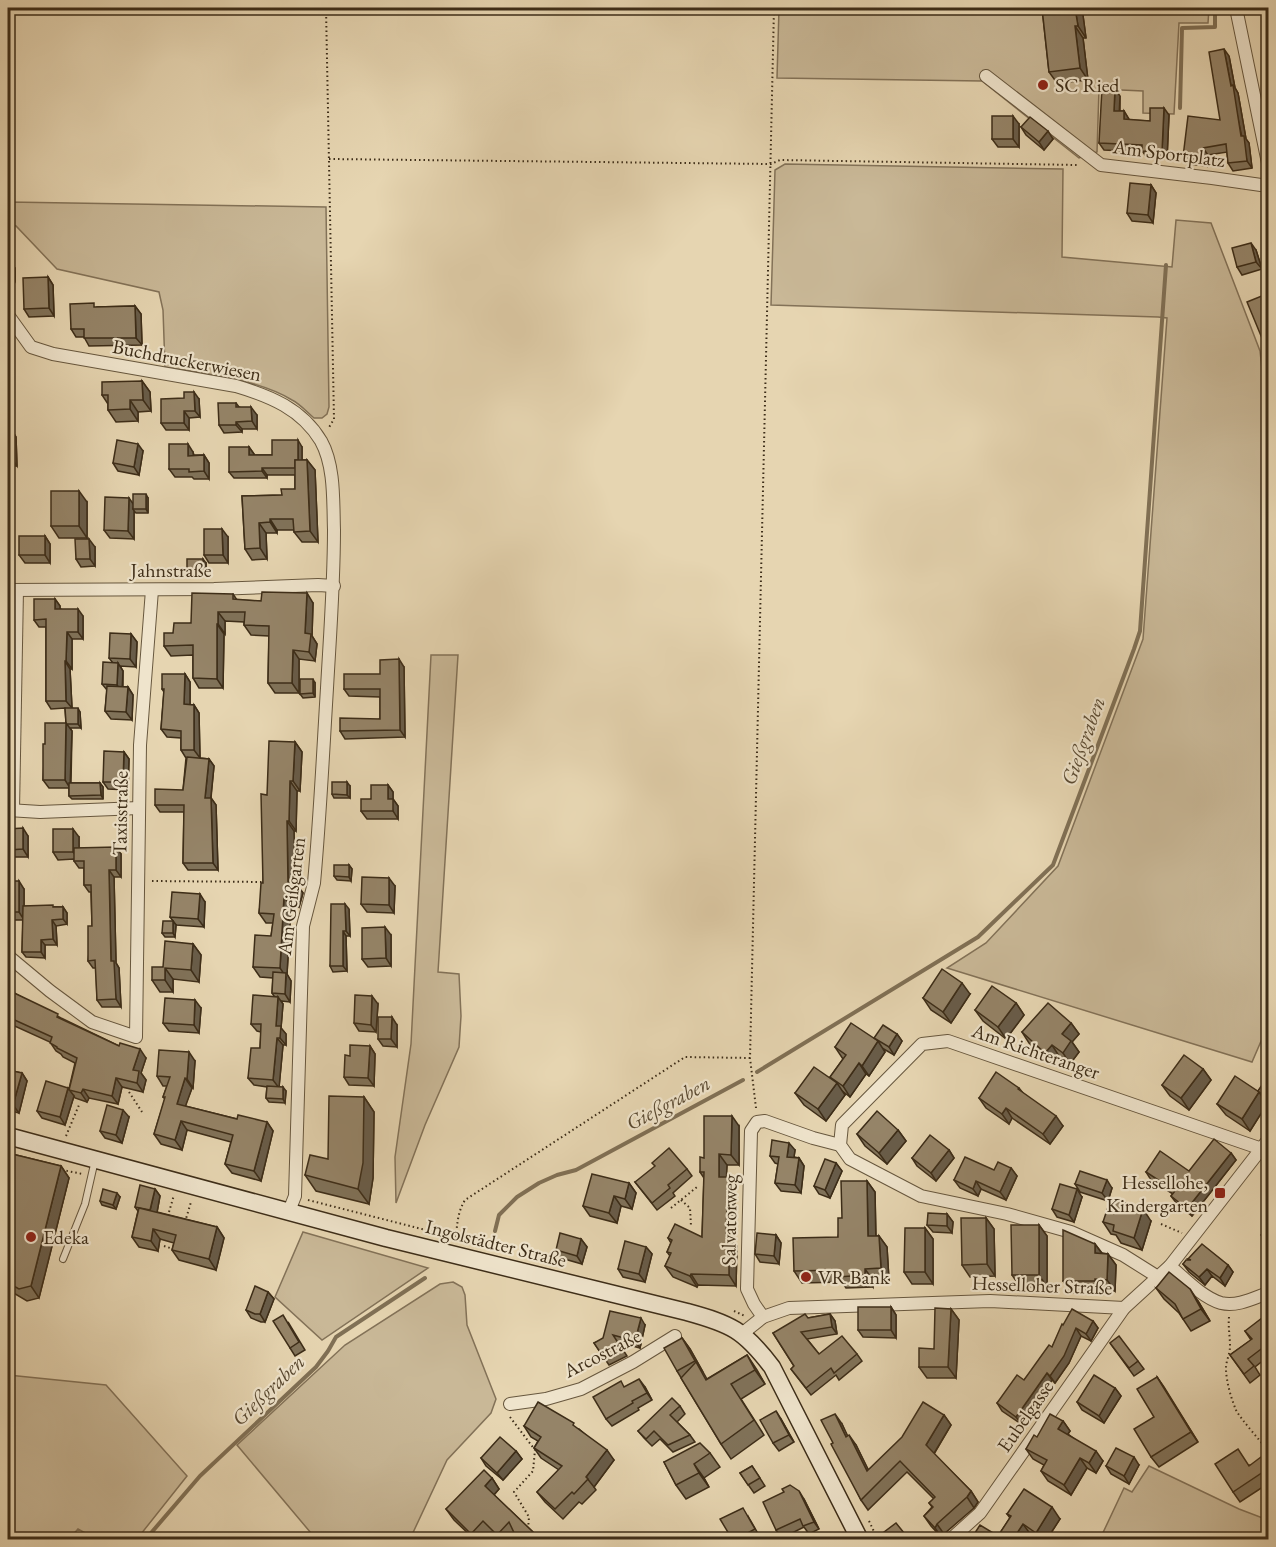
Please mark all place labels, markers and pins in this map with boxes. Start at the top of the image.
place label: SC Ried [1055,72,1120,98]
marker: SC Ried [1036,78,1050,92]
place label: Hessellohe, Kindergarten [1106,1169,1208,1218]
marker: Hessellohe, Kindergarten [1213,1186,1227,1200]
place label: Edeka [43,1224,89,1250]
marker: Edeka [24,1230,38,1244]
place label: VR Bank [818,1264,890,1290]
marker: VR Bank [799,1270,813,1284]

